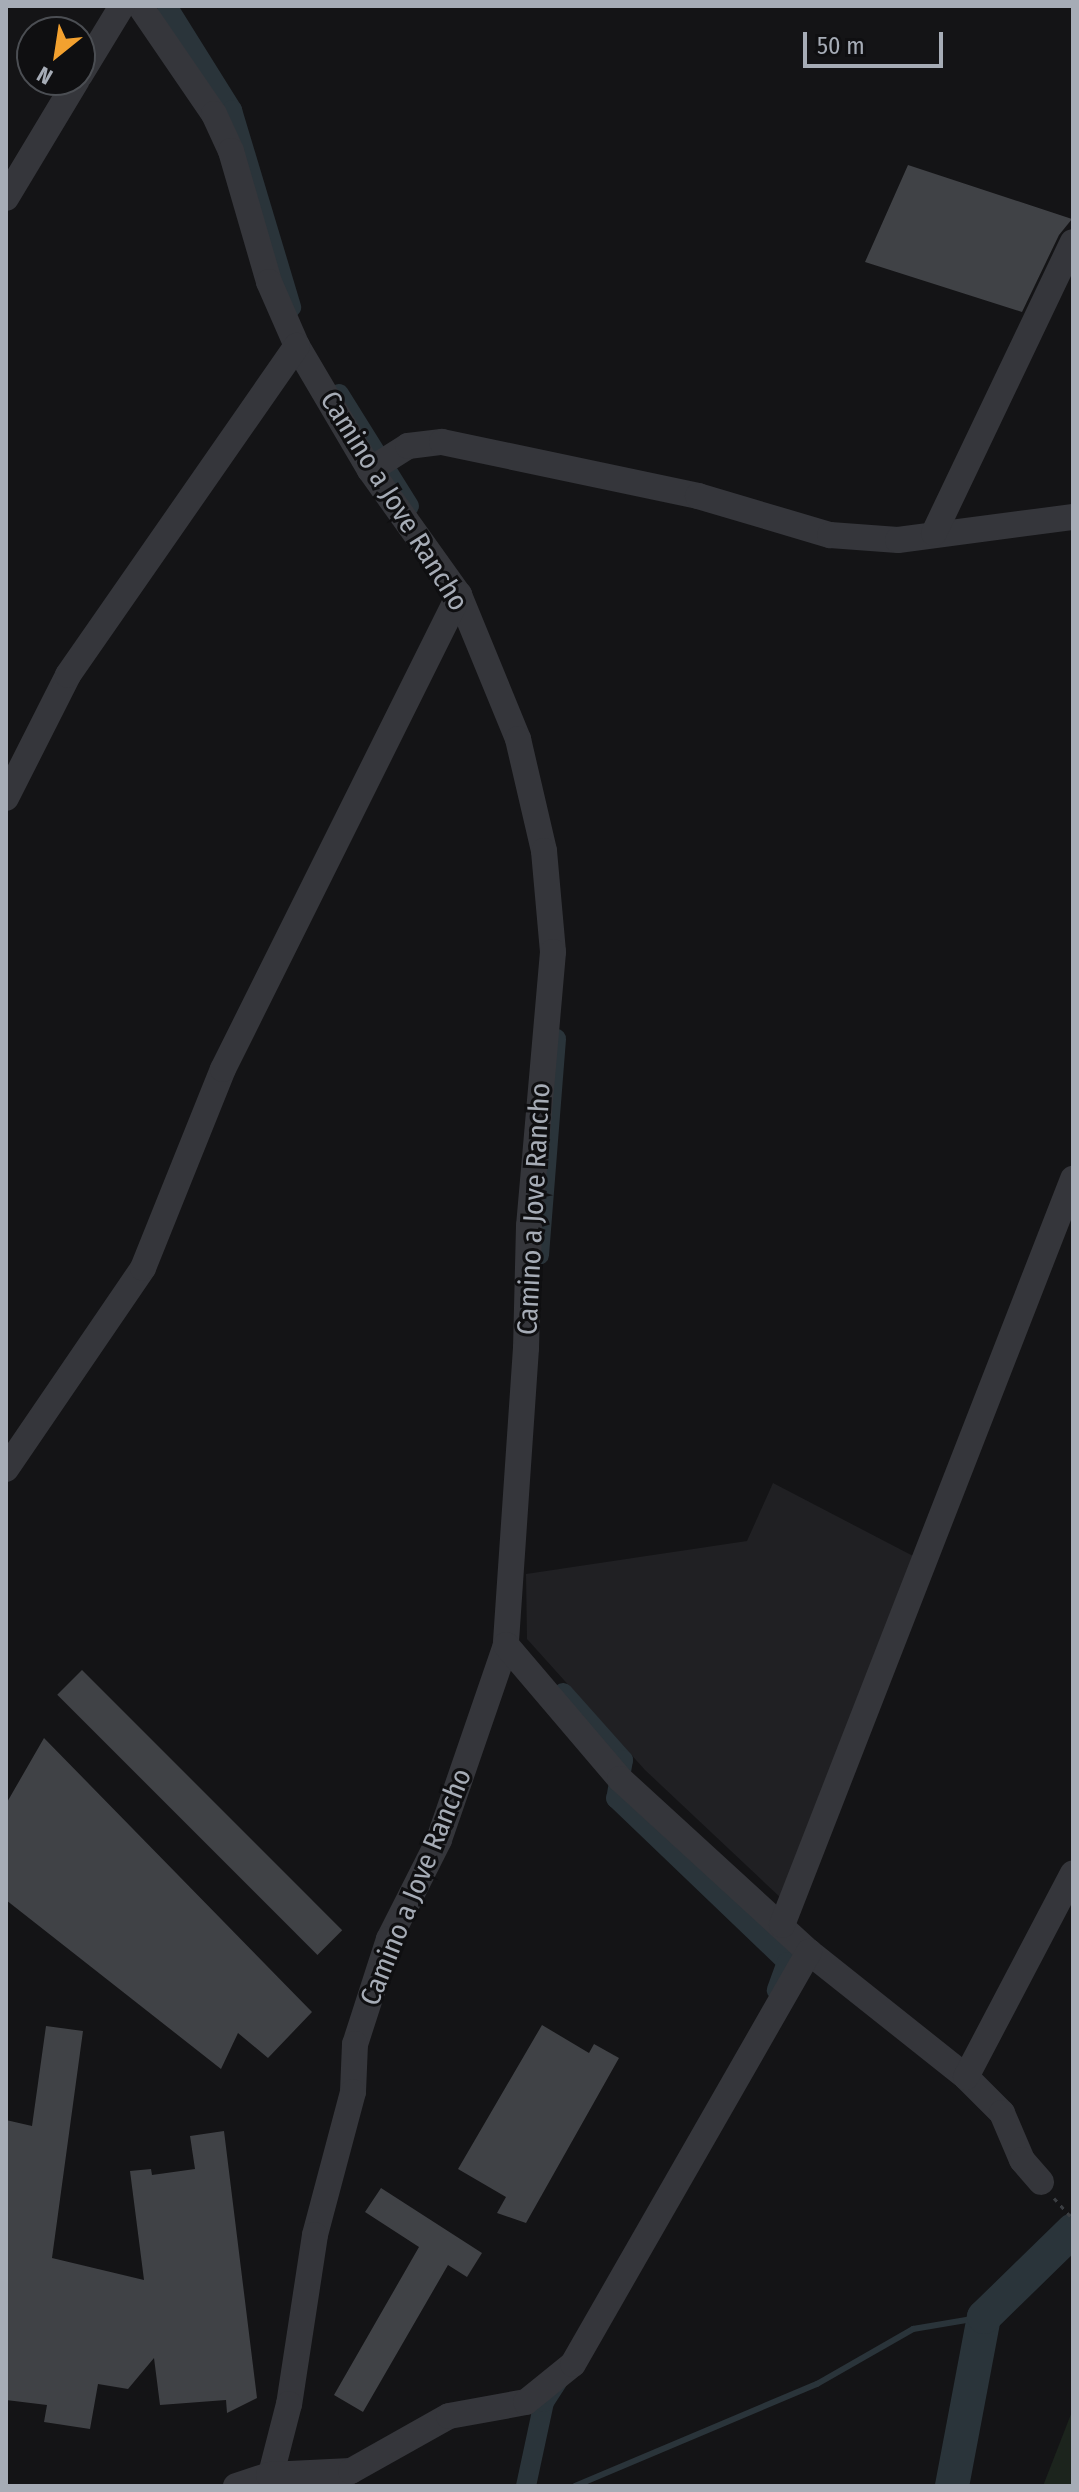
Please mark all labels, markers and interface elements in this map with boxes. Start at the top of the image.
north arrow [16,16,96,96]
scale bar [807,16,947,66]
text: 50 m [817,32,865,60]
text: N [32,60,57,90]
street label: Camino a Jove Rancho [313,385,475,617]
street label: Camino a Jove Rancho [511,1082,557,1336]
street label: Camino a Jove Rancho [353,1764,479,2010]

